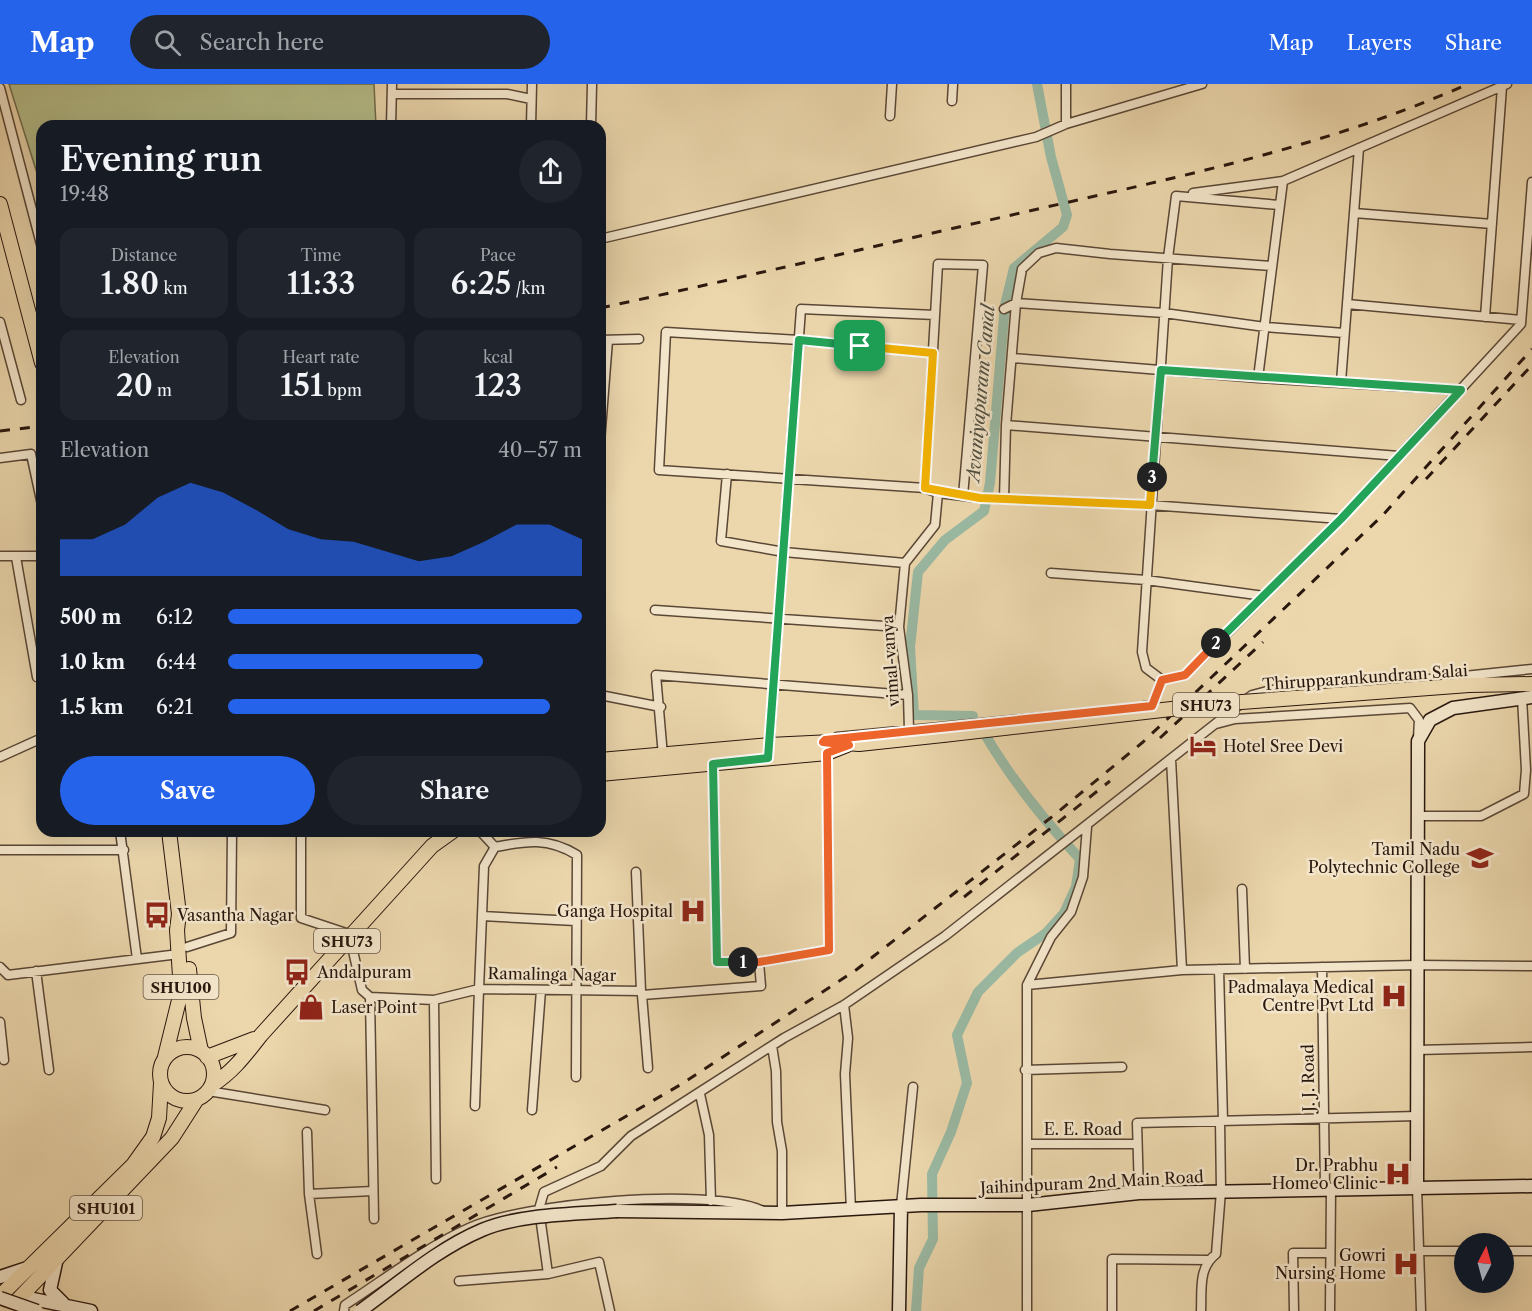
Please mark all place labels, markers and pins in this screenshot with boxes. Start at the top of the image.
pin [834,320,885,371]
pin: 3 [1137,462,1167,492]
pin: 2 [1201,628,1231,658]
hotel icon: Hotel Sree Devi [1188,731,1218,761]
place label: Hotel Sree Devi [1223,736,1343,756]
place label: Tamil Nadu Polytechnic College [1308,839,1460,877]
school or university icon: Tamil Nadu Polytechnic College [1465,843,1495,873]
hospital icon: Ganga Hospital [678,896,708,926]
bus stop icon: Vasantha Nagar [142,900,172,930]
place label: Ganga Hospital [557,901,673,921]
place label: Vasantha Nagar [176,905,294,925]
pin: 1 [728,947,758,977]
bus stop icon: Andalpuram [282,957,312,987]
place label: Andalpuram [316,962,412,982]
place label: Padmalaya Medical Centre Pvt Ltd [1227,977,1374,1015]
hospital icon: Padmalaya Medical Centre Pvt Ltd [1379,981,1409,1011]
shop icon: Laser Point [296,992,326,1022]
place label: Laser Point [331,997,417,1017]
place label: Dr. Prabhu Homeo Clinic [1272,1155,1378,1193]
hospital icon: Dr. Prabhu Homeo Clinic [1383,1159,1413,1189]
place label: Gowri Nursing Home [1275,1245,1386,1283]
hospital icon: Gowri Nursing Home [1391,1249,1421,1279]

